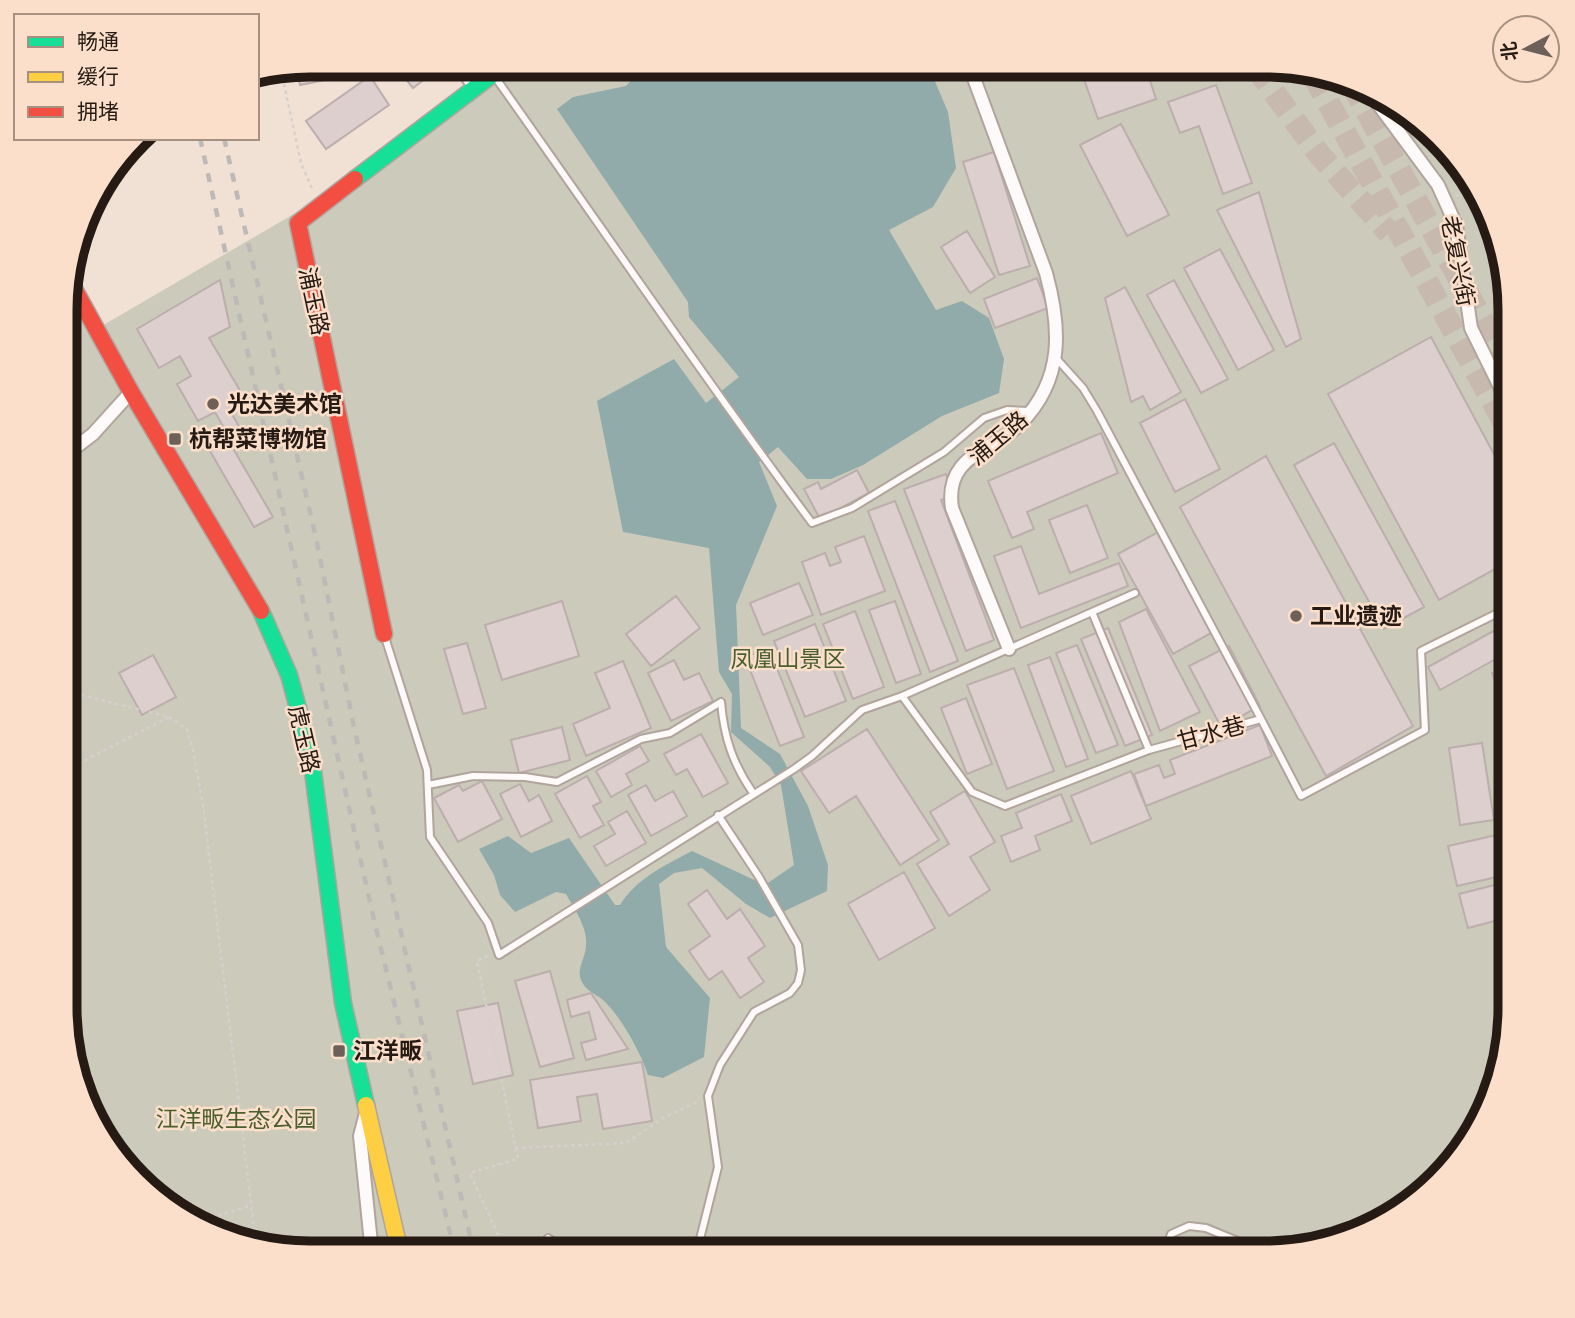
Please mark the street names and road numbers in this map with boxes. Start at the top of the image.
street label: 老复兴街 [1435,213,1481,309]
street label: 浦玉路 [293,264,335,338]
street label: 浦玉路 [963,405,1033,471]
street label: 虎玉路 [283,702,325,776]
street label: 甘水巷 [1174,711,1248,755]

